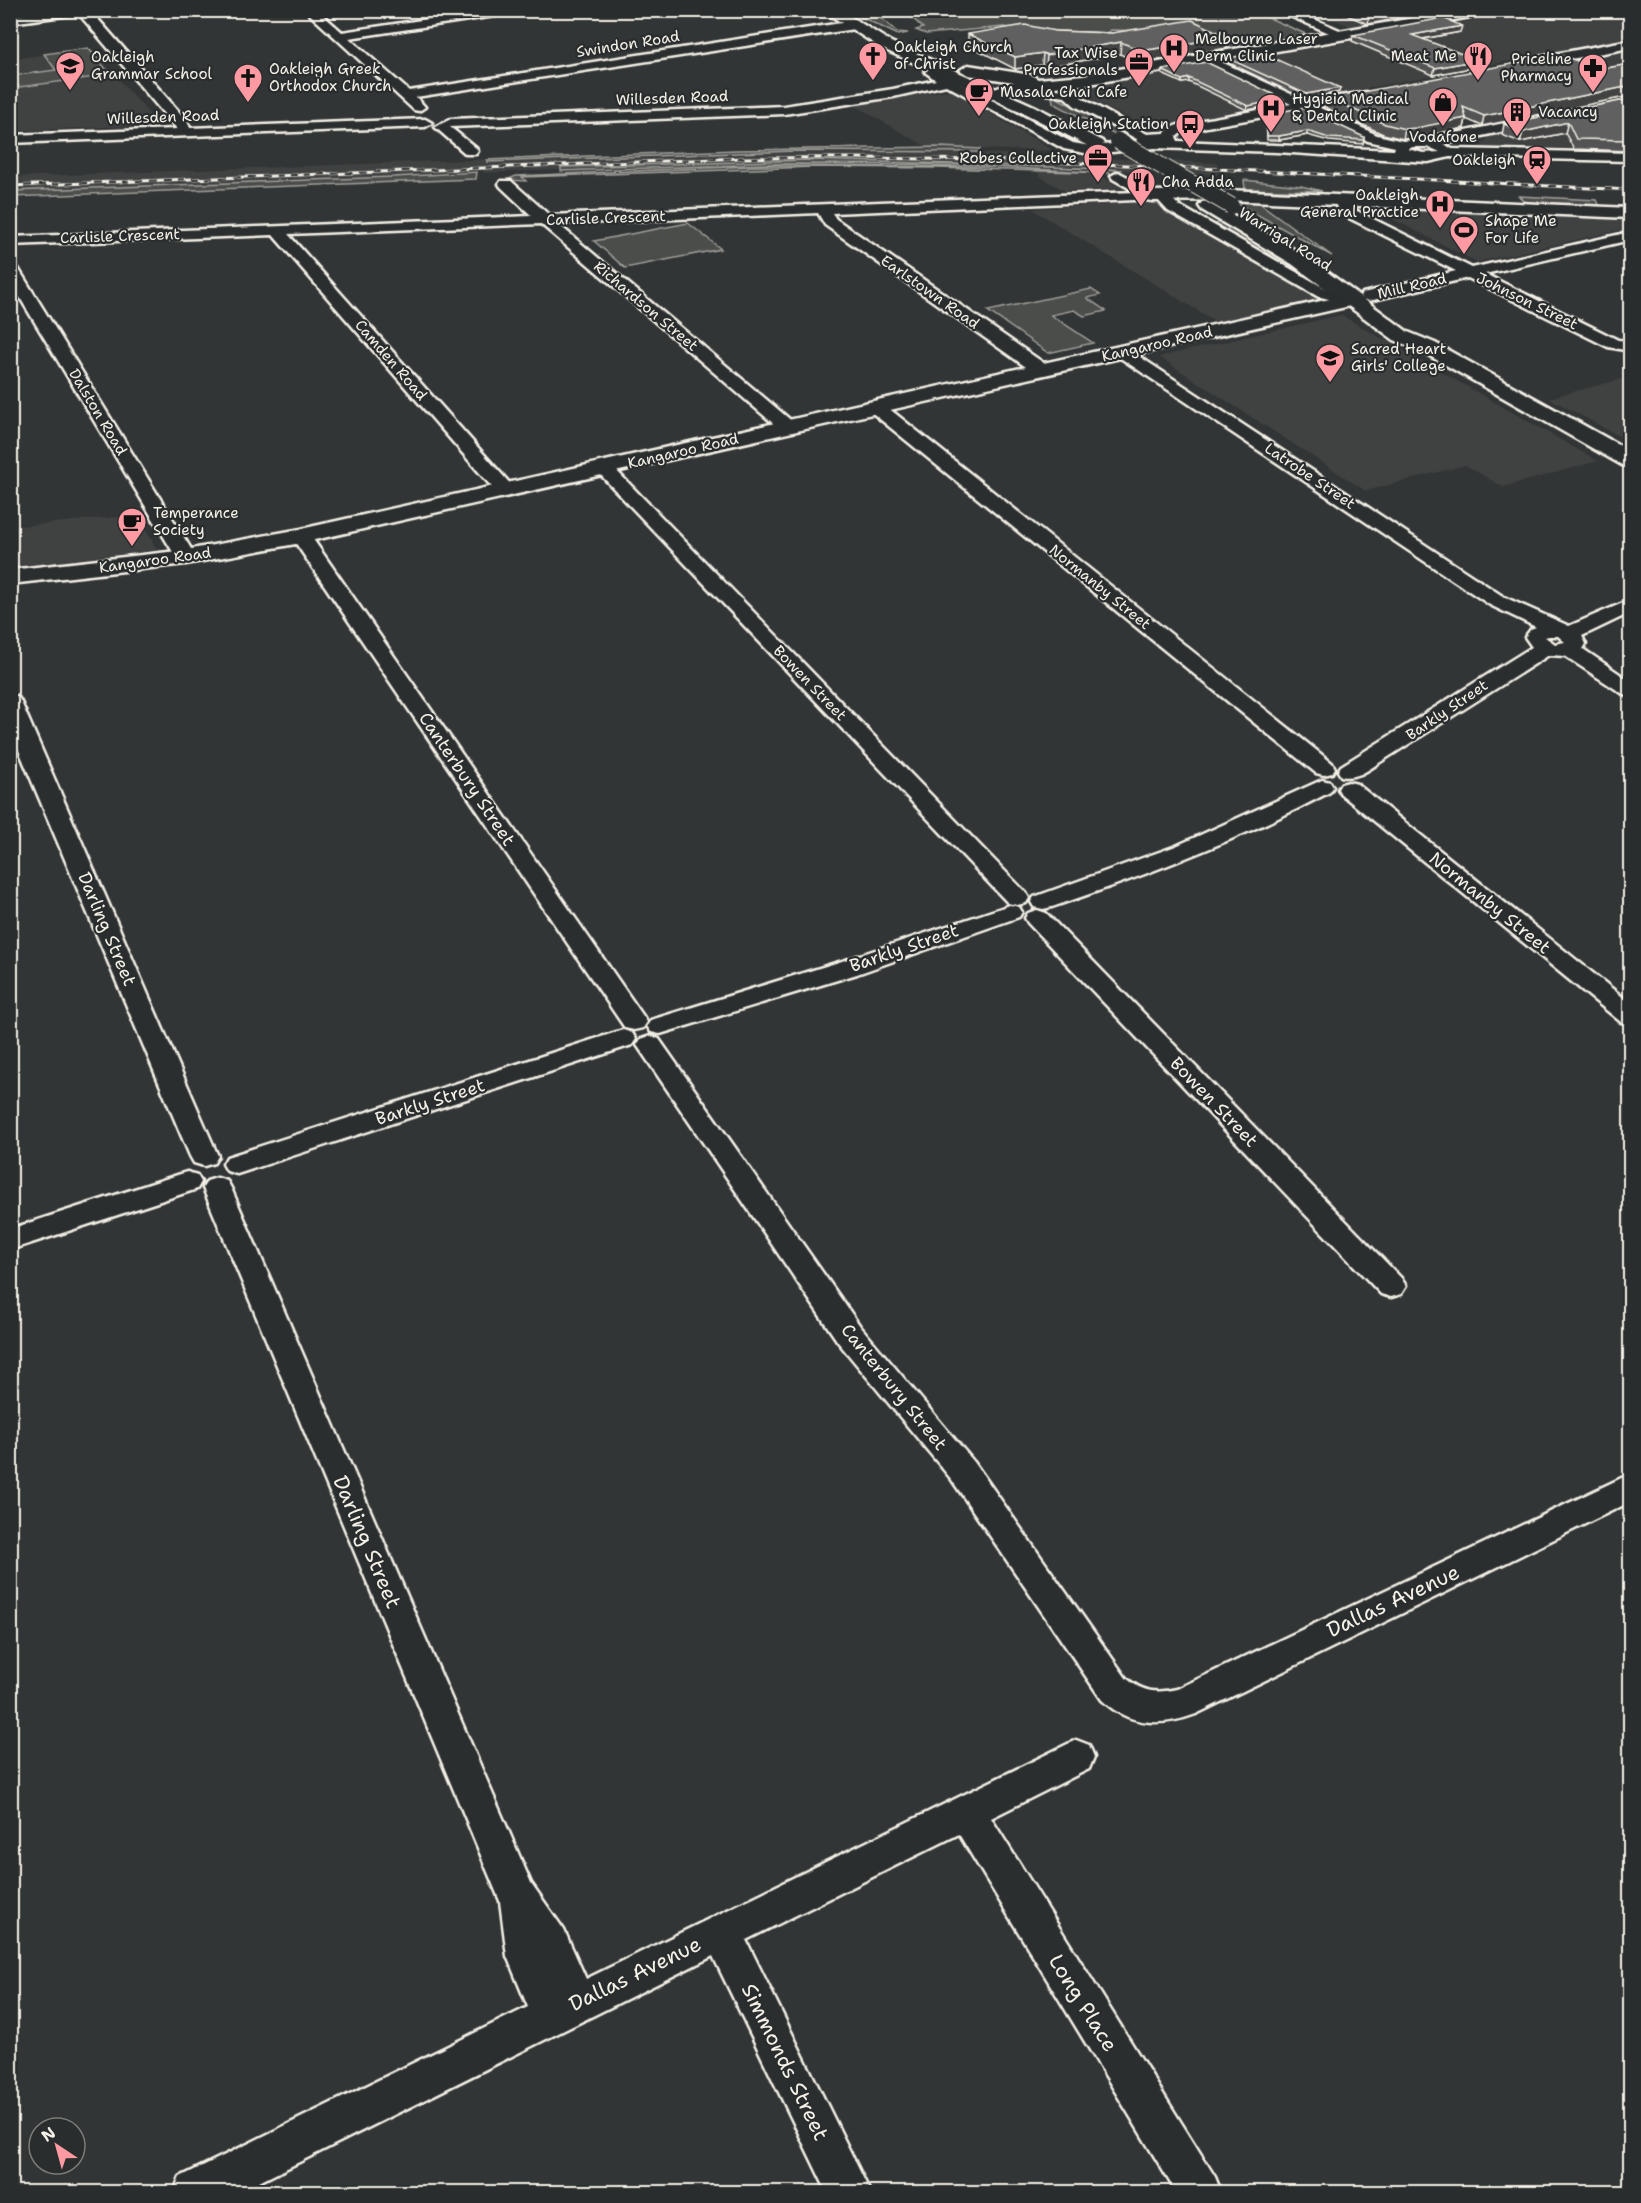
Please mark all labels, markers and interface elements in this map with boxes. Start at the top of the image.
street label: Swindon Road [575,26,682,62]
place label: Melbourne Laser Derm Clinic [1195,29,1318,66]
hospital icon: Melbourne Laser Derm Clinic [1158,32,1190,74]
place label: Oakleigh Church of Christ [894,37,1012,74]
church icon: Oakleigh Church of Christ [857,40,889,82]
restaurant icon: Meat Me [1462,40,1494,82]
place label: Tax Wise Professionals [1023,43,1118,80]
office icon: Tax Wise Professionals [1123,46,1155,88]
place label: Meat Me [1391,46,1457,66]
place label: Oakleigh Grammar School [91,47,213,84]
place label: Priceline Pharmacy [1501,49,1572,86]
school or university icon: Oakleigh Grammar School [54,50,86,92]
pharmacy icon: Priceline Pharmacy [1577,52,1609,94]
place label: Oakleigh Greek Orthodox Church [269,59,392,96]
church icon: Oakleigh Greek Orthodox Church [232,62,264,104]
cafe icon: Masala Chai Cafe [963,76,995,118]
place label: Masala Chai Cafe [1000,82,1128,102]
street label: Willesden Road [615,86,729,110]
shop icon: Vodafone [1427,86,1459,128]
place label: Hygieia Medical & Dental Clinic [1292,89,1409,126]
hospital icon: Hygieia Medical & Dental Clinic [1255,92,1287,134]
building icon: Vacancy [1501,96,1533,138]
place label: Vacancy [1538,102,1598,122]
street label: Willesden Road [106,105,220,129]
bus stop icon: Oakleigh Station [1174,108,1206,150]
place label: Oakleigh Station [1048,114,1169,134]
place label: Vodafone [1409,127,1477,147]
office icon: Robes Collective [1082,142,1114,184]
station icon: Oakleigh [1521,144,1553,186]
place label: Robes Collective [960,148,1077,168]
place label: Oakleigh [1452,150,1516,170]
restaurant icon: Cha Adda [1125,166,1157,208]
place label: Cha Adda [1162,172,1234,192]
place label: Oakleigh General Practice [1300,185,1419,222]
hospital icon: Oakleigh General Practice [1424,188,1456,230]
street label: Warrigal Road [1235,202,1336,276]
street label: Carlisle Crescent [546,206,666,230]
place label: Shape Me For Life [1485,211,1557,248]
sports icon: Shape Me For Life [1448,214,1480,256]
street label: Carlisle Crescent [60,224,180,248]
street label: Earlstown Road [877,250,984,334]
street label: Richardson Street [590,256,702,356]
street label: Mill Road [1375,268,1449,304]
street label: Johnson Street [1473,268,1581,334]
street label: Camden Road [350,315,432,405]
street label: Kangaroo Road [1100,321,1215,366]
place label: Sacred Heart Girls' College [1351,339,1446,376]
school or university icon: Sacred Heart Girls' College [1314,342,1346,384]
street label: Dalston Road [64,365,132,459]
street label: Kangaroo Road [626,428,741,473]
street label: Latrobe Street [1261,438,1359,514]
place label: Temperance Society [153,503,239,540]
cafe icon: Temperance Society [116,506,148,548]
street label: Normanby Street [1045,540,1155,634]
street label: Kangaroo Road [98,542,213,578]
street label: Bowen Street [769,641,851,725]
street label: Barkly Street [1402,675,1492,745]
street label: Canterbury Street [413,707,521,851]
street label: Normanby Street [1424,847,1556,960]
street label: Darling Street [72,868,142,990]
street label: Barkly Street [846,918,962,978]
street label: Bowen Street [1165,1052,1263,1152]
street label: Barkly Street [372,1073,488,1131]
street label: Canterbury Street [835,1319,953,1455]
street label: Darling Street [326,1471,408,1613]
street label: Dallas Avenue [1322,1558,1464,1644]
street label: Dallas Avenue [564,1930,706,2018]
street label: Long Place [1042,1949,1124,2057]
street label: Simmonds Street [735,1979,835,2145]
north arrow [27,2116,87,2176]
text: N [37,2122,60,2146]

